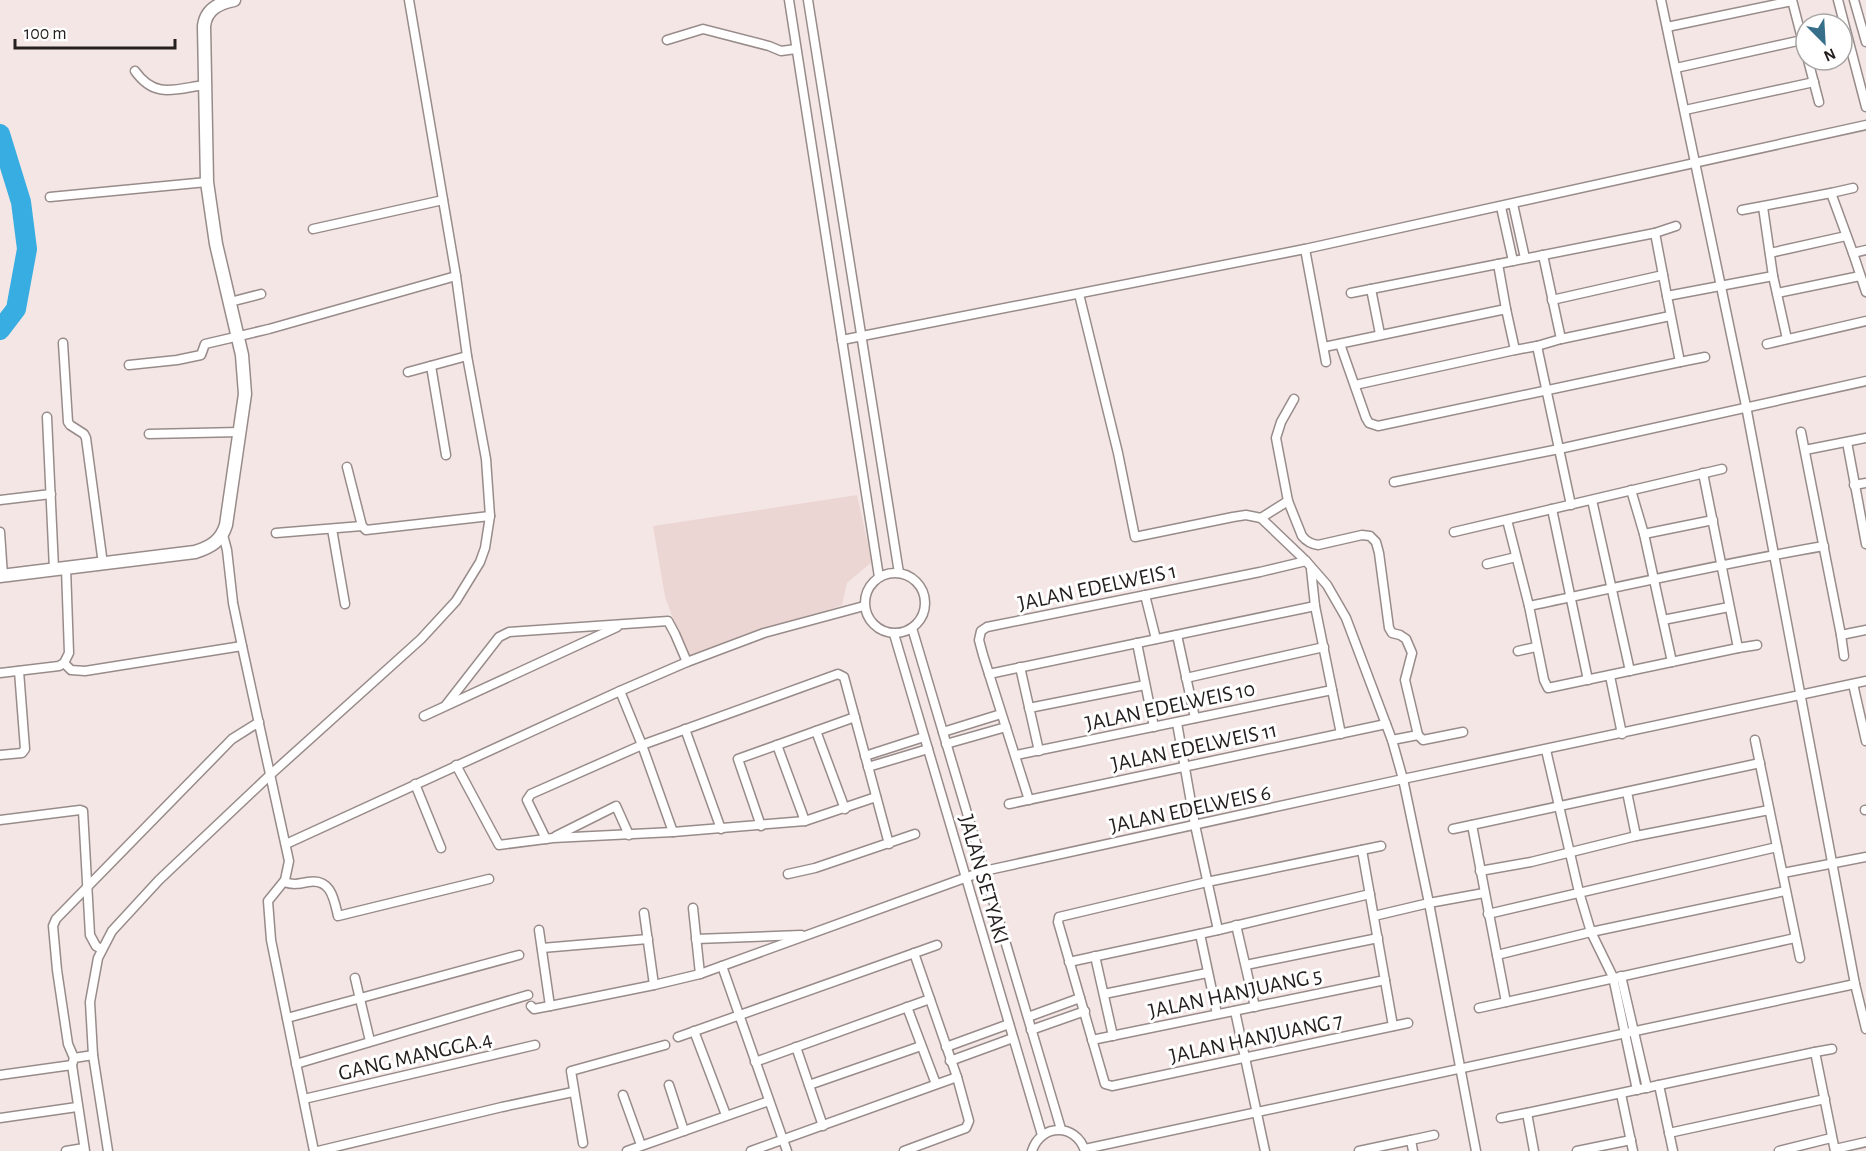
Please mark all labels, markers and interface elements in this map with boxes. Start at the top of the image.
scale bar [15,12,176,50]
north arrow [1794,12,1854,72]
text: 100 m [24,25,67,43]
text: N [1821,45,1838,64]
street label: JALAN EDELWEIS 1 [1016,559,1178,615]
street label: JALAN EDELWEIS 10 [1083,677,1257,735]
street label: JALAN EDELWEIS 11 [1109,719,1279,775]
street label: JALAN EDELWEIS 6 [1108,781,1273,837]
street label: JALAN SETYAKI [955,812,1013,946]
street label: JALAN HANJUANG 5 [1147,964,1324,1022]
street label: JALAN HANJUANG 7 [1168,1009,1345,1067]
street label: GANG MANGGA.4 [336,1028,494,1084]

